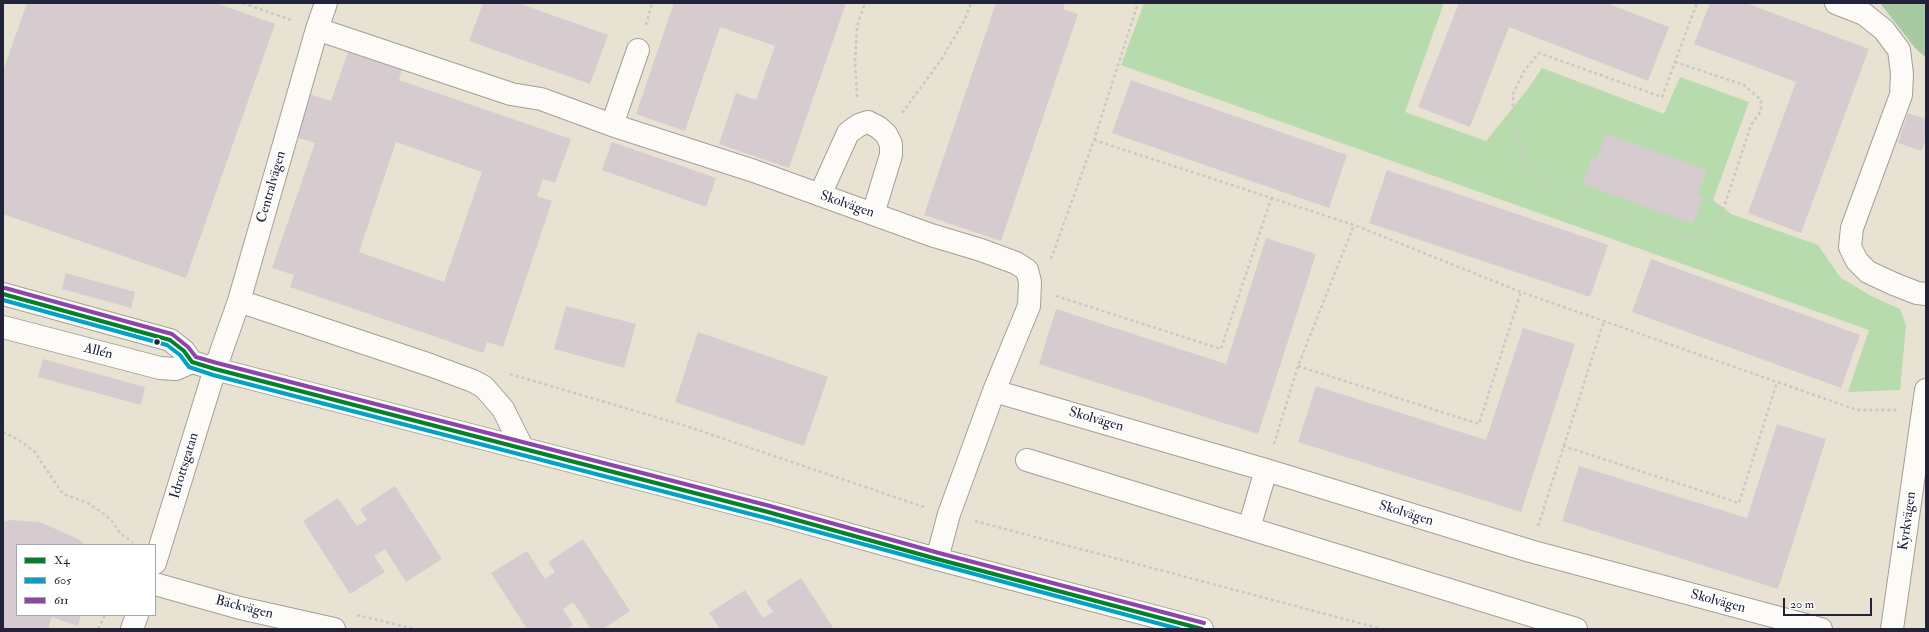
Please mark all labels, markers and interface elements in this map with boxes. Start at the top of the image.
street label: Centralvägen [254,149,290,225]
street label: Skolvägen [818,188,876,222]
unlabelled marker [152,337,162,347]
street label: Allén [82,340,114,364]
street label: Skolvägen [1067,404,1125,436]
street label: Idrottsgatan [167,431,203,501]
street label: Kyrkvägen [1896,491,1920,551]
street label: Skolvägen [1377,498,1435,530]
legend [16,544,156,616]
text: X4 [54,553,70,568]
text: 605 [54,573,71,588]
street label: Skolvägen [1689,587,1747,617]
scale bar [1785,590,1874,616]
text: 611 [54,593,69,608]
street label: Bäckvägen [213,593,275,623]
text: 20 m [1790,597,1814,612]

